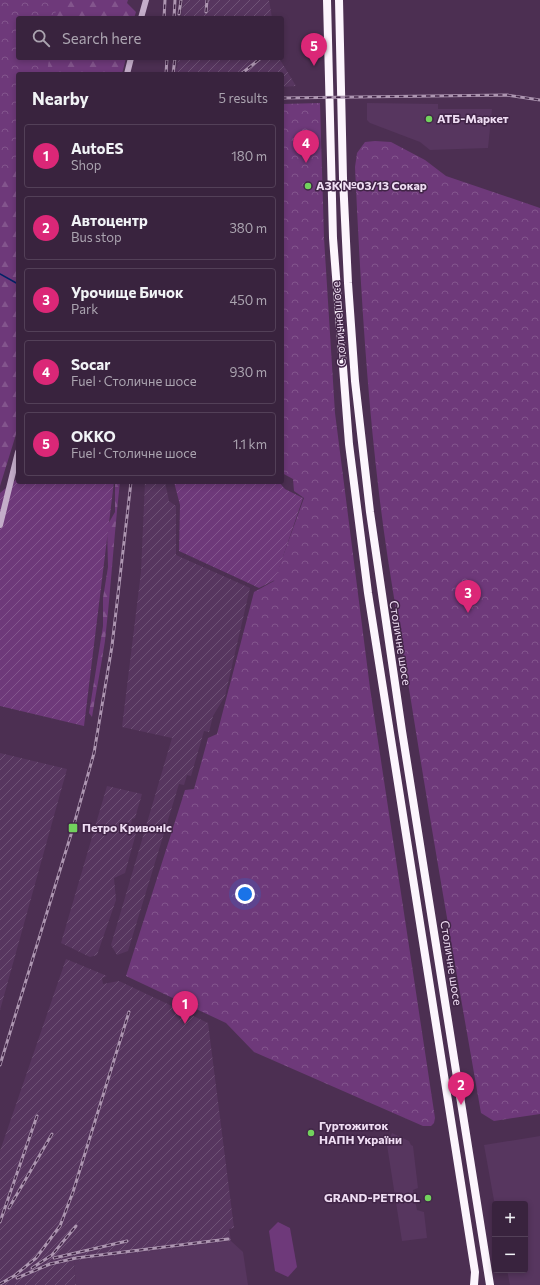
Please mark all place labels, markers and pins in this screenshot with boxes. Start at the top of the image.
pin: 5 [301,33,327,66]
place label: АТБ-Маркет [437,111,509,125]
marker: АТБ-Маркет [424,114,434,124]
pin: 4 [293,130,319,163]
place label: АЗК №03/13 Сокар [316,178,427,192]
marker: АЗК №03/13 Сокар [303,181,313,191]
pin: 3 [455,580,481,613]
place label: Петро Кривоніс [82,820,172,834]
marker: Петро Кривоніс [67,822,79,834]
pin: 1 [172,991,198,1024]
pin: 2 [448,1072,474,1105]
place label: Гуртожиток НАПН України [319,1118,402,1146]
marker: Гуртожиток НАПН України [306,1128,316,1138]
place label: GRAND-PETROL [324,1190,420,1204]
marker: GRAND-PETROL [423,1193,433,1203]

